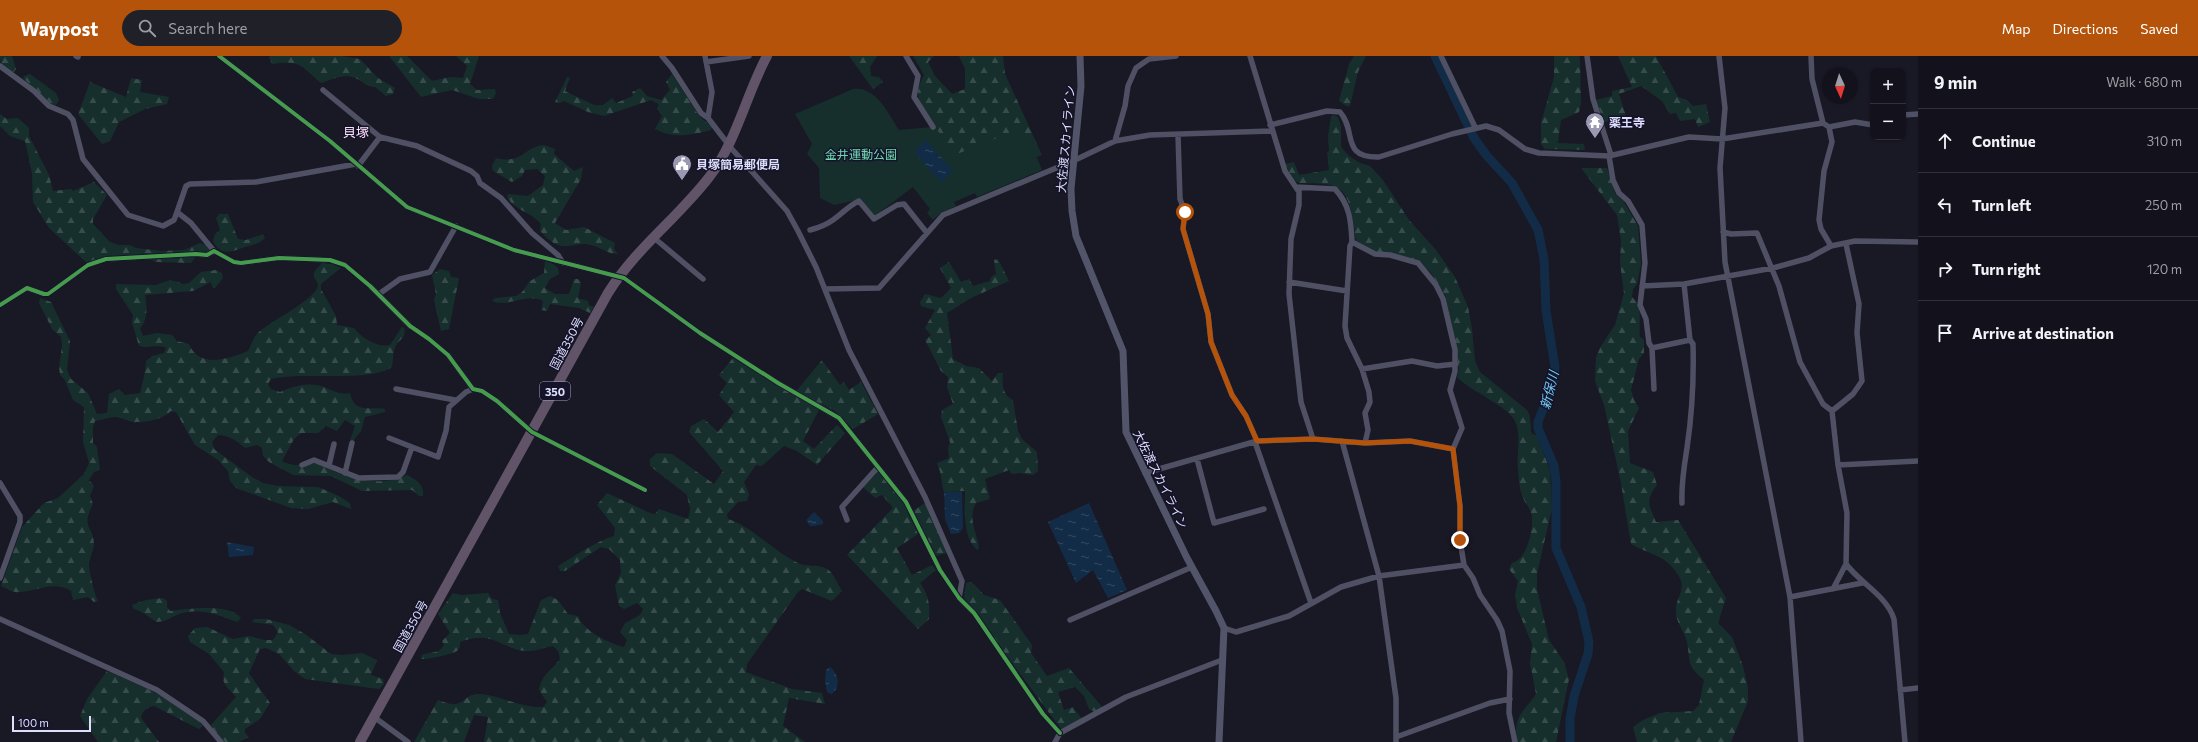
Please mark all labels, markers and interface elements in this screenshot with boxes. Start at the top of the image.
search box [122,10,402,46]
text: Waypost [20,17,98,40]
icon: search [136,17,158,39]
text: Search here [168,19,248,37]
text: Map [2002,20,2031,37]
text: Directions [2053,20,2118,37]
text: Saved [2140,20,2178,37]
north arrow [1822,68,1858,104]
map controls [1870,68,1906,140]
button: + [1870,68,1906,104]
text: 9 min [1934,72,1977,93]
text: Walk · 680 m [2106,74,2182,90]
street label: 大佐渡スカイライン [1053,85,1077,193]
button: − [1870,104,1906,140]
temple icon: 薬王寺 [1584,111,1606,139]
place label: 薬王寺 [1609,115,1645,129]
district label: 貝塚 [343,124,369,140]
icon: ahead [1934,130,1956,152]
text: Continue [1972,132,2036,150]
text: 310 m [2147,133,2182,149]
park label: 金井運動公園 [825,147,897,161]
public building icon: 貝塚簡易郵便局 [671,153,693,181]
place label: 貝塚簡易郵便局 [696,157,780,171]
icon: left [1934,194,1956,216]
text: Turn left [1972,196,2031,214]
text: 250 m [2145,197,2182,213]
route start [1176,203,1194,221]
icon: right [1934,258,1956,280]
text: Turn right [1972,260,2041,278]
text: 120 m [2147,261,2182,277]
street label: 国道350号 [546,314,586,372]
icon: arrive [1934,322,1956,344]
text: Arrive at destination [1972,324,2114,342]
water label: 新保川 [1537,367,1562,411]
road number: 350 [540,382,570,400]
street label: 大佐渡スカイライン [1131,427,1191,531]
route end [1451,531,1469,549]
street label: 国道350号 [390,597,430,655]
scale bar [12,714,91,733]
text: 100 m [18,716,49,729]

